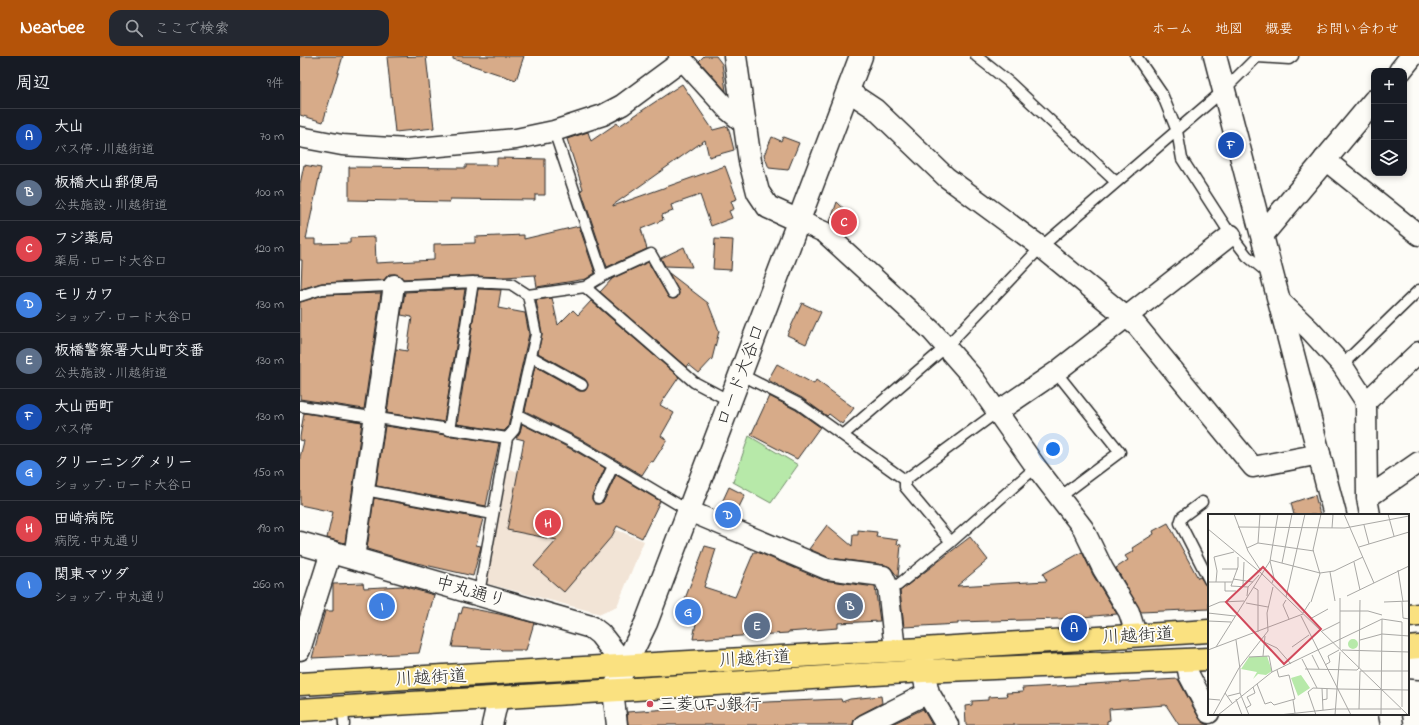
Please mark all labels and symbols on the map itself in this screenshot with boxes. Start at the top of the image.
pin: F [1218,130,1244,160]
pin: C [831,207,857,237]
street label: ロード大谷口 [710,321,773,431]
your location [1043,439,1063,459]
pin: D [715,500,741,530]
pin: H [535,508,561,538]
inset map [1208,514,1409,715]
street label: 中丸通り [432,571,509,615]
pin: I [369,591,395,621]
pin: B [837,591,863,621]
pin: G [675,597,701,627]
pin: E [744,611,770,641]
pin: A [1061,613,1087,643]
street label: 川越街道 [1101,622,1175,652]
street label: 川越街道 [718,645,792,675]
street label: 川越街道 [394,664,468,694]
place label: 三菱UFJ銀行 [658,693,762,719]
marker: 三菱UFJ銀行 [645,699,655,709]

